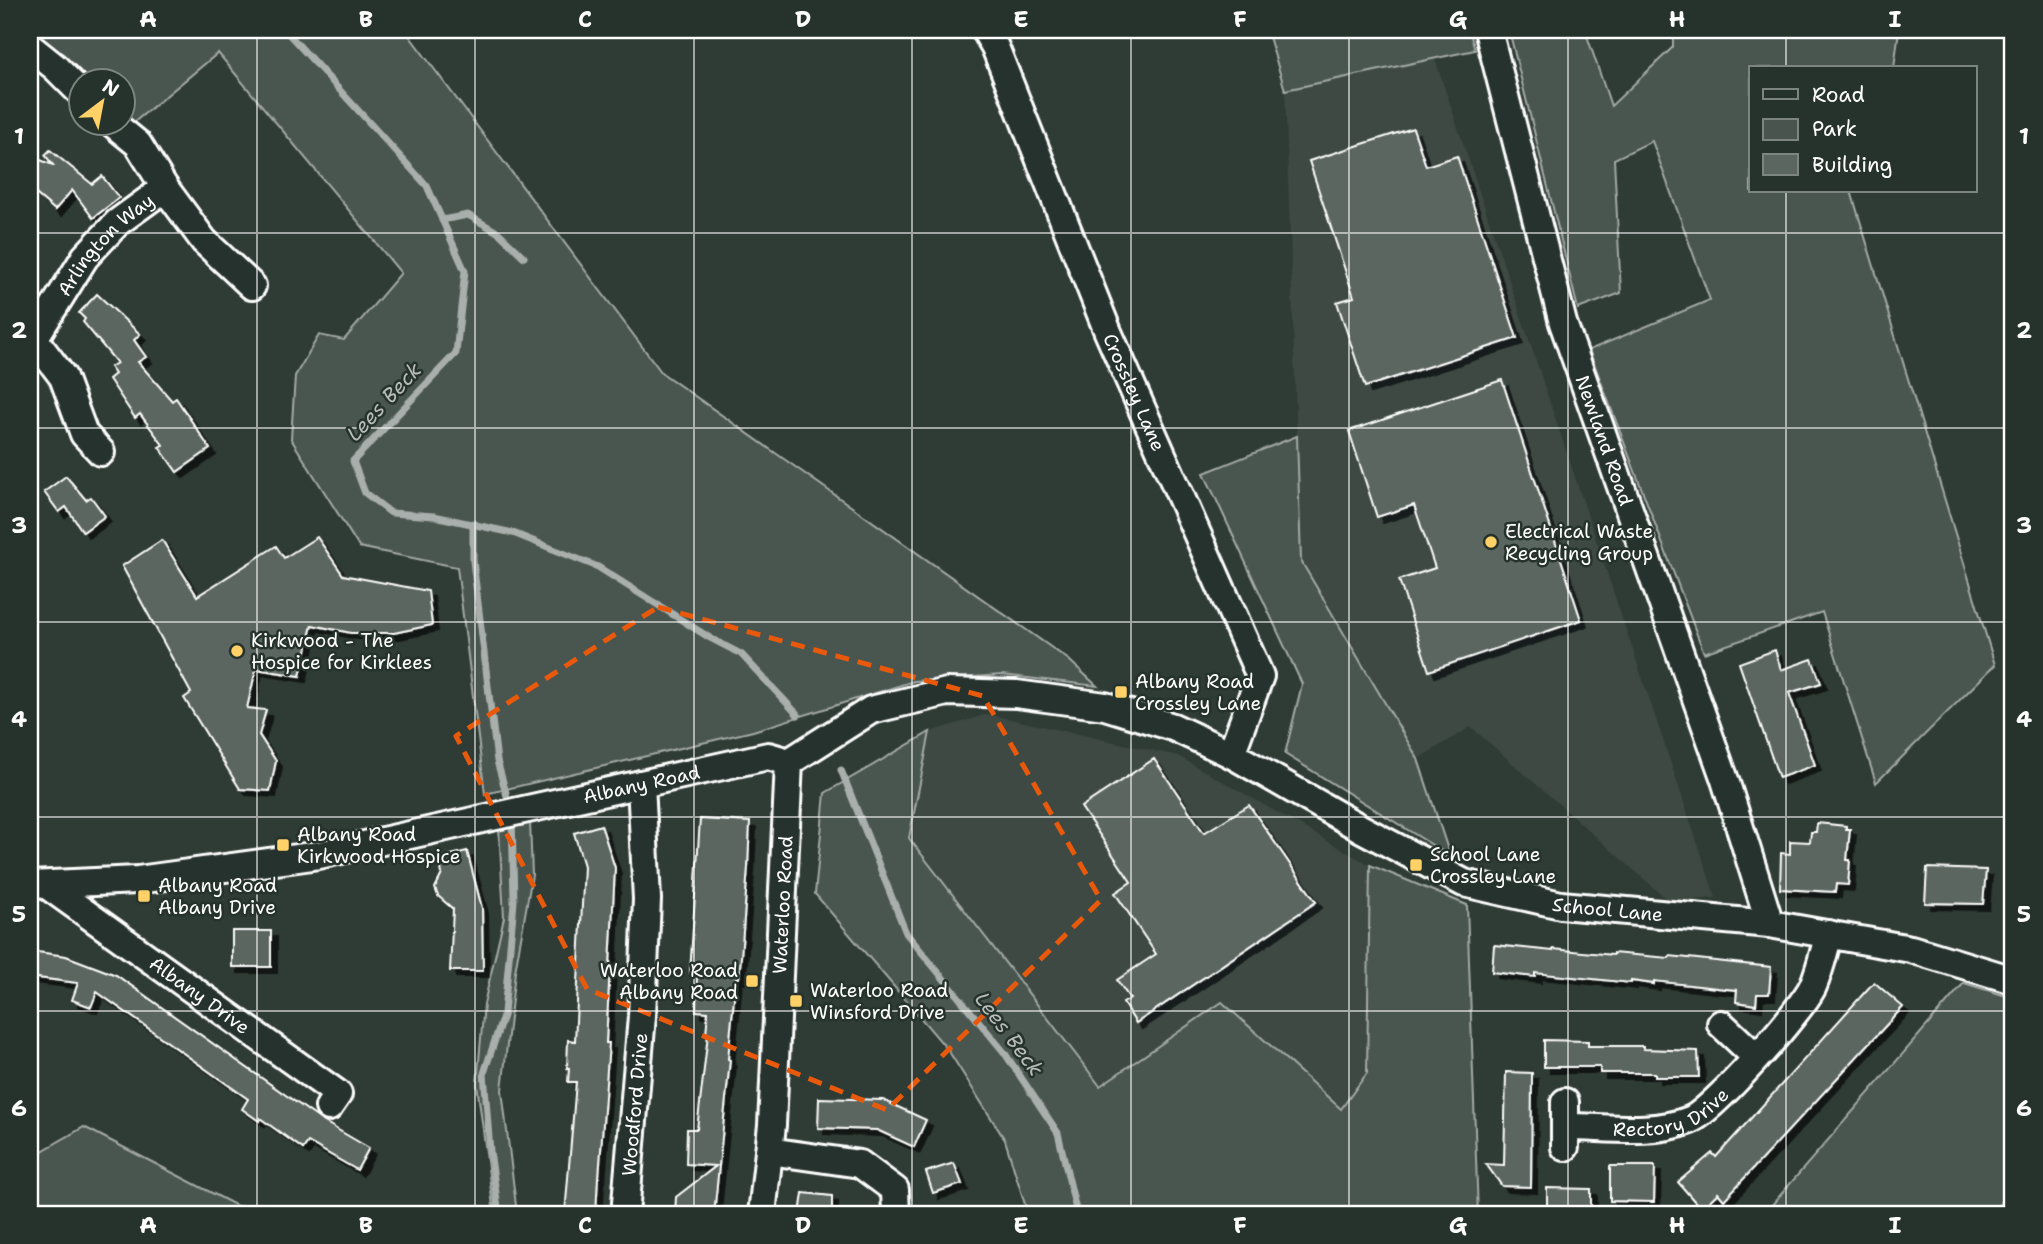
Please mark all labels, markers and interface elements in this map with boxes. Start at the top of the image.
text: A [139,4,157,34]
text: B [359,4,373,34]
text: C [578,4,592,34]
text: D [795,4,811,34]
text: E [1013,4,1029,34]
text: F [1233,4,1247,34]
text: G [1449,4,1468,34]
text: H [1669,4,1685,34]
text: I [1889,4,1902,34]
north arrow [66,66,136,136]
legend [1749,66,1976,192]
text: N [98,73,124,103]
text: Road [1812,81,1865,109]
text: Park [1812,115,1857,143]
text: 1 [14,121,24,151]
text: 1 [2019,121,2029,151]
text: Building [1812,151,1892,179]
street label: Arlington Way [51,188,159,301]
text: 2 [11,315,27,345]
text: 2 [2016,315,2032,345]
street label: Crossley Lane [1098,329,1172,455]
water label: Lees Beck [340,356,428,448]
street label: Newland Road [1570,372,1639,509]
text: 3 [11,510,27,540]
text: 3 [2016,510,2032,540]
place label: Electrical Waste Recycling Group [1505,519,1653,566]
marker: Electrical Waste Recycling Group [1483,534,1499,550]
place label: Kirkwood - The Hospice for Kirklees [251,628,432,675]
marker: Kirkwood - The Hospice for Kirklees [229,643,245,659]
place label: Albany Road Crossley Lane [1135,669,1261,716]
marker: Albany Road Crossley Lane [1113,684,1129,700]
text: 4 [11,704,27,734]
text: 4 [2016,704,2032,734]
street label: Albany Road [581,759,702,809]
place label: Albany Road Kirkwood Hospice [297,822,461,869]
street label: Waterloo Road [767,835,798,974]
marker: Albany Road Kirkwood Hospice [275,837,291,853]
place label: School Lane Crossley Lane [1430,842,1556,889]
marker: School Lane Crossley Lane [1408,857,1424,873]
place label: Albany Road Albany Drive [158,873,277,920]
marker: Albany Road Albany Drive [136,888,152,904]
street label: School Lane [1550,891,1664,927]
text: 5 [12,899,26,929]
text: 5 [2017,899,2031,929]
street label: Albany Drive [145,950,255,1040]
place label: Waterloo Road Albany Road [600,958,738,1005]
marker: Waterloo Road Albany Road [744,973,760,989]
place label: Waterloo Road Winsford Drive [810,978,948,1025]
water label: Lees Beck [968,986,1050,1082]
marker: Waterloo Road Winsford Drive [788,993,804,1009]
street label: Woodford Drive [616,1032,653,1177]
street label: Rectory Drive [1613,1082,1734,1142]
text: 6 [11,1093,27,1123]
text: 6 [2016,1093,2032,1123]
text: A [139,1210,157,1240]
text: B [359,1210,373,1240]
text: C [578,1210,592,1240]
text: D [795,1210,811,1240]
text: E [1013,1210,1029,1240]
text: F [1233,1210,1247,1240]
text: G [1449,1210,1468,1240]
text: H [1669,1210,1685,1240]
text: I [1889,1210,1902,1240]

